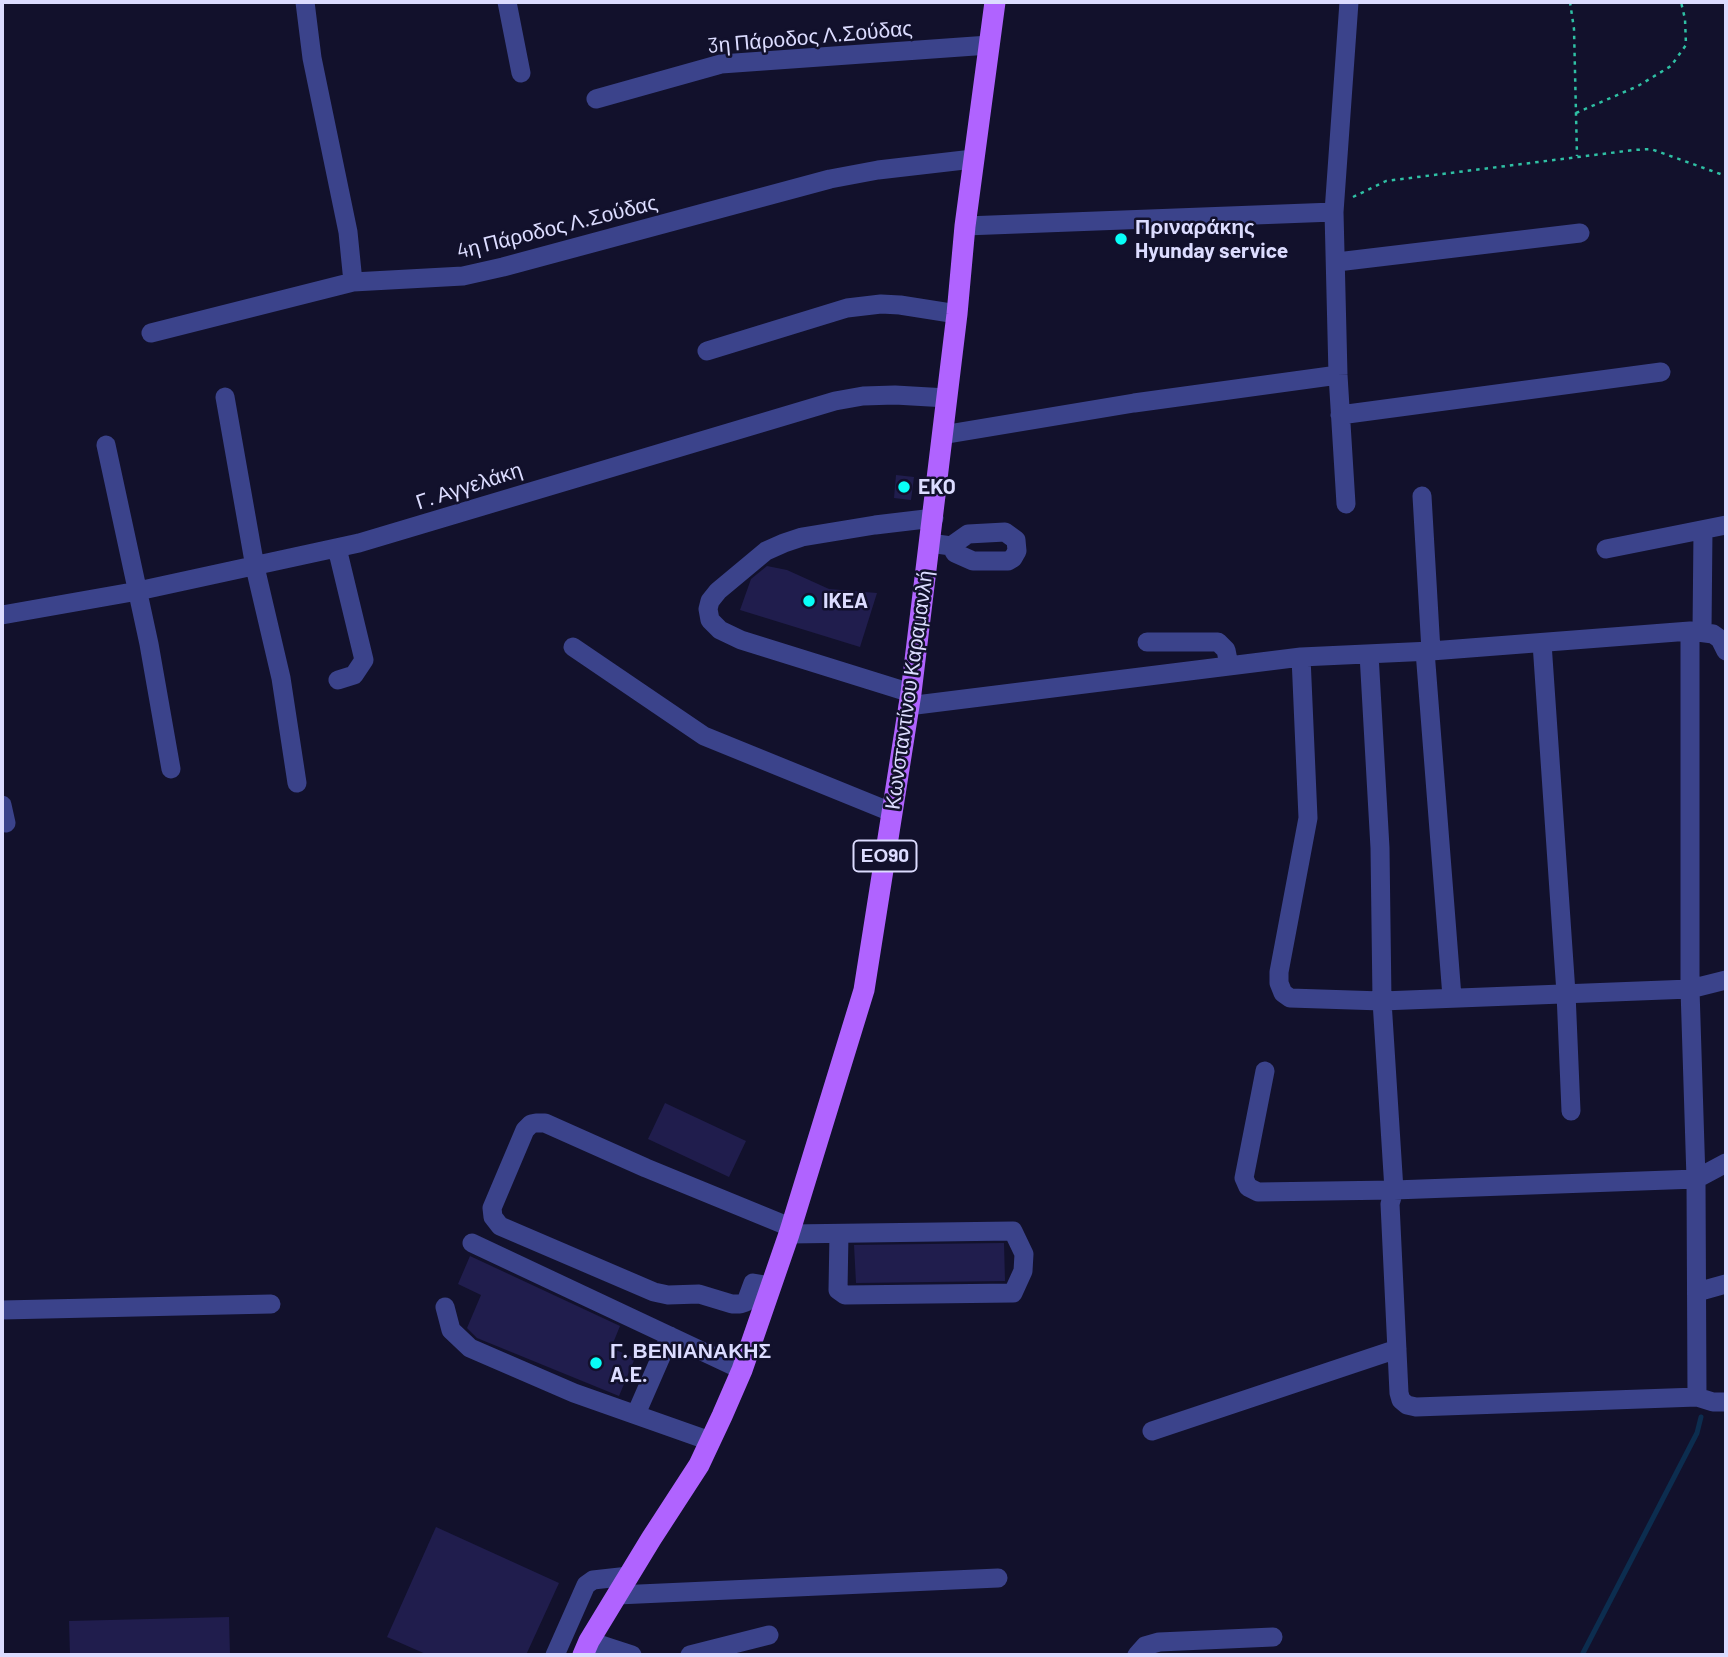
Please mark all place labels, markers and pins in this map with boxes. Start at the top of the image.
place label: Πριναράκης Hyunday service [1135,214,1288,264]
marker: Πριναράκης Hyunday service [1113,231,1129,247]
place label: EKO [918,474,956,500]
marker: EKO [896,479,912,495]
place label: IKEA [823,588,868,614]
marker: IKEA [801,593,817,609]
place label: Γ. ΒΕΝΙΑΝΑΚΗΣ A.E. [610,1338,771,1388]
marker: Γ. ΒΕΝΙΑΝΑΚΗΣ A.E. [588,1355,604,1371]

